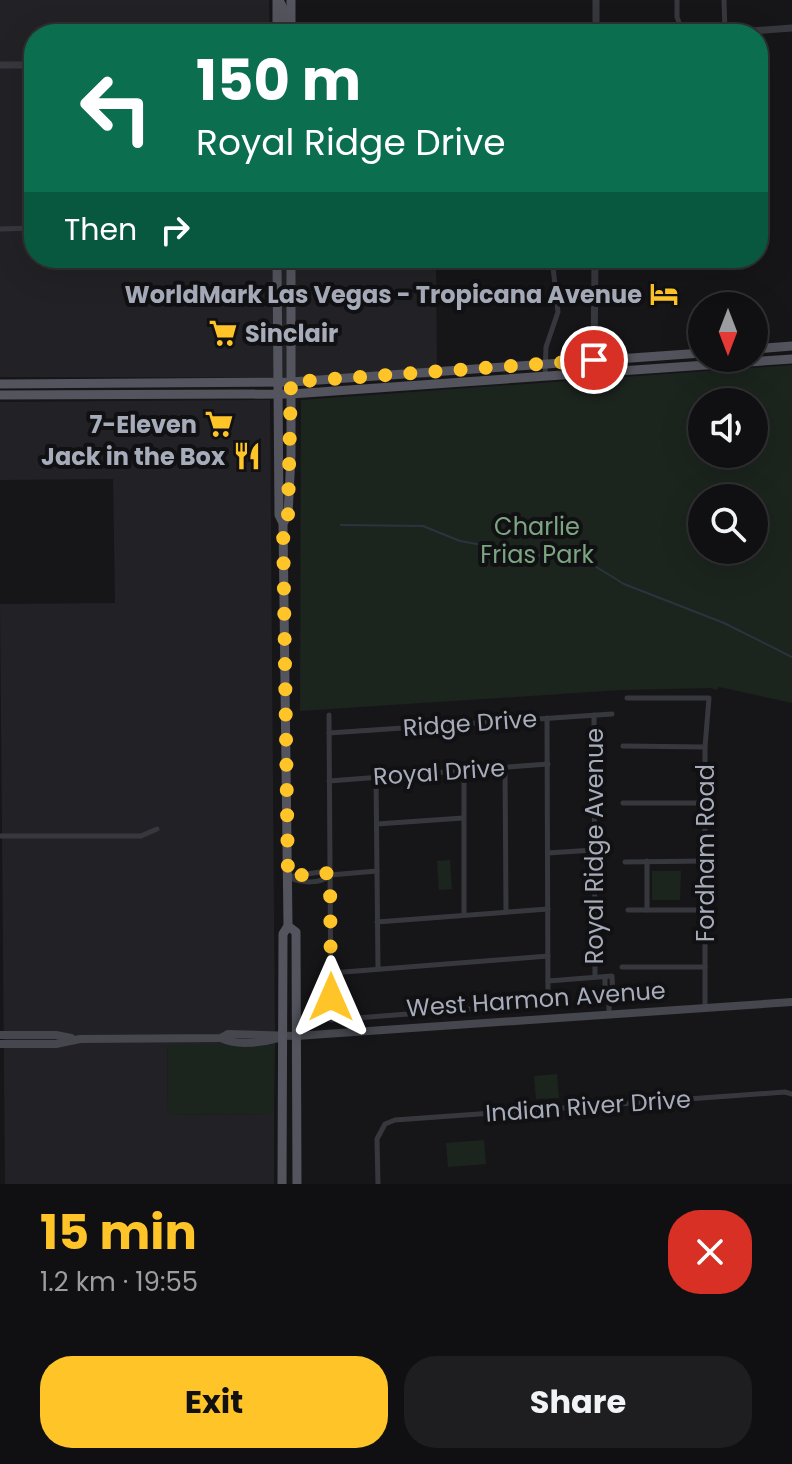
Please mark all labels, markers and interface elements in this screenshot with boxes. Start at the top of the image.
text: 150 m [196,41,361,120]
icon: left [64,56,168,160]
text: Royal Ridge Drive [196,117,506,168]
text: Then [64,208,137,251]
icon: right [153,208,197,252]
place label: WorldMark Las Vegas - Tropicana Avenue [125,278,642,311]
hotel icon: WorldMark Las Vegas - Tropicana Avenue [649,279,679,309]
north arrow [688,292,768,372]
map controls [688,292,768,564]
place label: Sinclair [245,317,338,350]
supermarket icon: Sinclair [208,318,238,348]
pin [560,326,628,394]
icon: arrive [572,338,616,382]
button: sound [688,388,768,468]
place label: 7-Eleven [89,408,197,441]
supermarket icon: 7-Eleven [204,409,234,439]
place label: Jack in the Box [41,440,226,473]
restaurant icon: Jack in the Box [232,441,262,471]
button: search [688,484,768,564]
park label: Charlie Frias Park [480,510,594,571]
street label: Ridge Drive [402,702,538,744]
street label: Royal Ridge Avenue [578,728,611,964]
street label: Royal Drive [372,751,506,793]
street label: Fordham Road [689,764,722,942]
position arrow [289,955,373,1039]
street label: West Harmon Avenue [405,973,667,1025]
street label: Indian River Drive [484,1082,692,1130]
text: 15 min [40,1199,197,1266]
button: close [668,1210,752,1294]
text: 1.2 km · 19:55 [40,1264,198,1300]
button: Exit [40,1356,388,1448]
button: Share [404,1356,752,1448]

